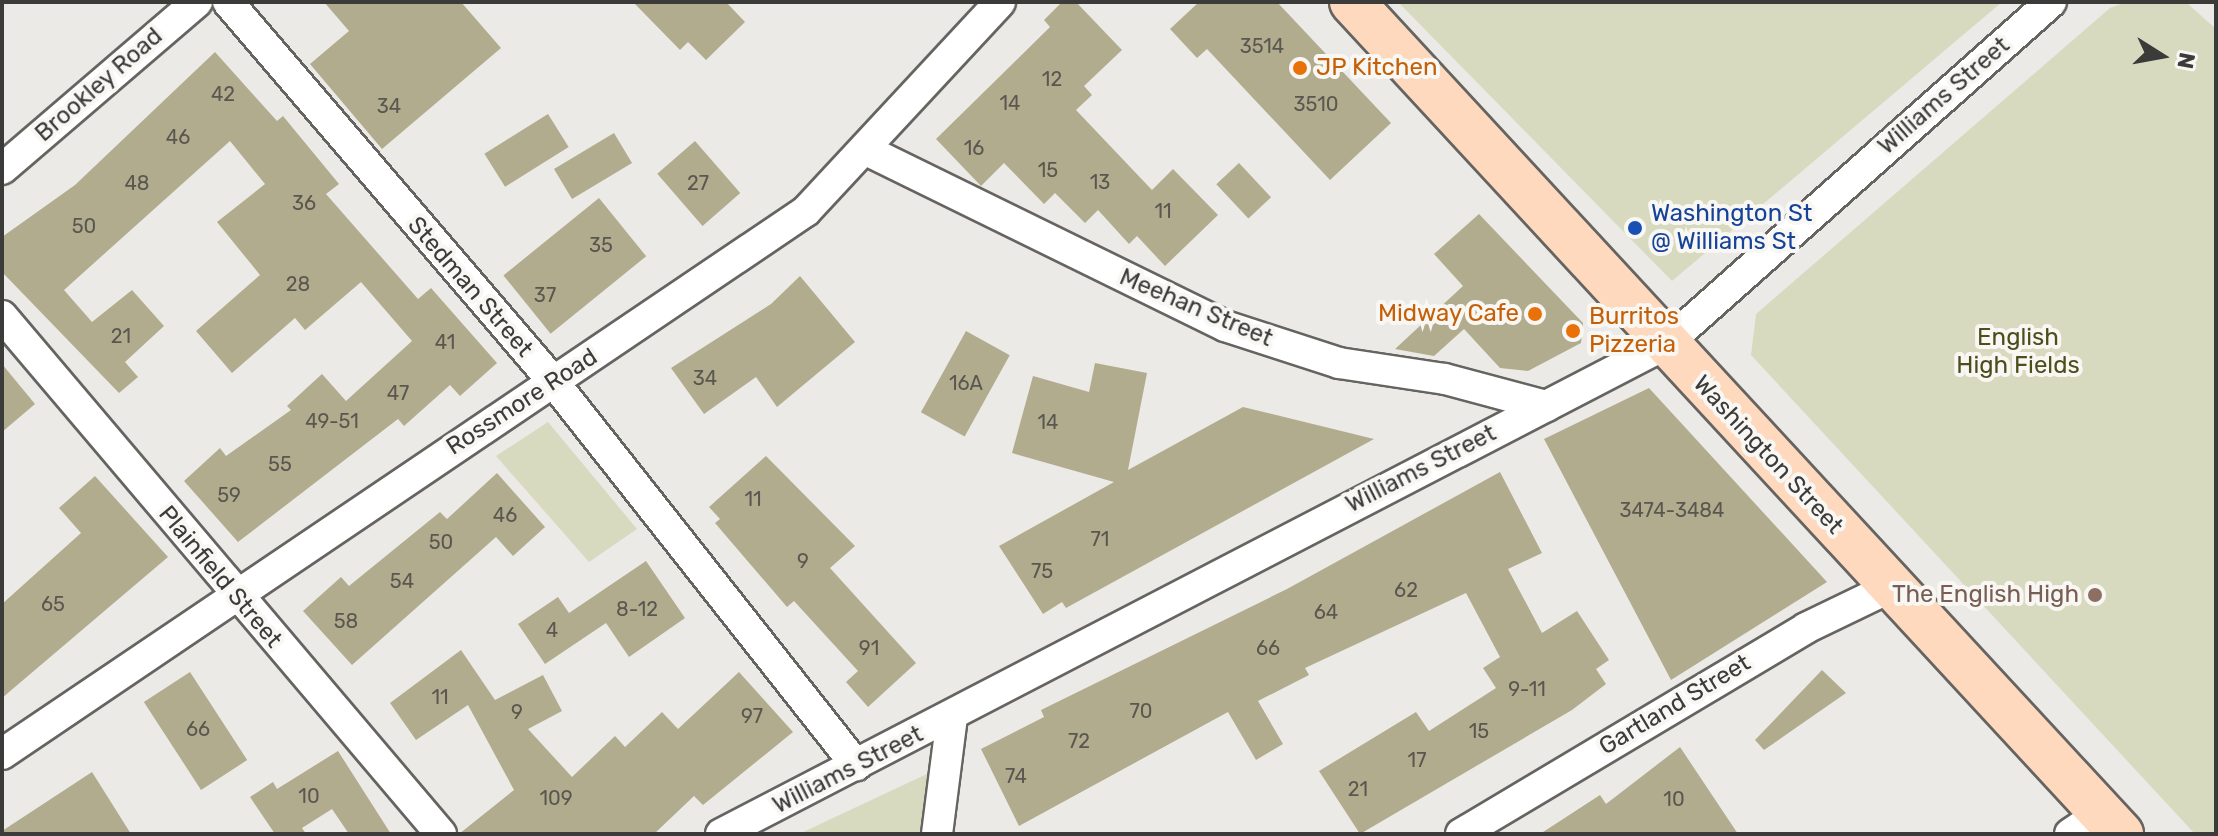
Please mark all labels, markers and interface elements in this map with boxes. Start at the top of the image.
north arrow [2122,16,2202,96]
street label: Brookley Road [29,22,169,148]
street label: Williams Street [1872,31,2016,161]
house number: 3514 [1240,34,1284,58]
text: N [2171,50,2201,71]
place label: JP Kitchen [1316,54,1438,82]
marker: JP Kitchen [1291,59,1309,77]
house number: 12 [1042,67,1062,91]
house number: 42 [211,82,235,106]
house number: 14 [1000,91,1020,115]
house number: 3510 [1294,92,1338,116]
house number: 34 [377,94,401,118]
house number: 46 [166,125,190,149]
house number: 16 [964,136,984,160]
house number: 15 [1038,158,1058,182]
house number: 13 [1090,170,1110,194]
house number: 48 [124,171,150,195]
house number: 27 [687,171,709,195]
house number: 36 [292,191,316,215]
house number: 11 [1154,199,1172,223]
place label: Washington St @ Williams St [1651,200,1812,256]
street label: Stedman Street [401,211,539,363]
house number: 50 [72,214,96,238]
marker: Washington St @ Williams St [1626,219,1644,237]
house number: 35 [589,233,613,257]
street label: Meehan Street [1115,263,1277,353]
house number: 28 [286,272,310,296]
house number: 37 [534,283,556,307]
place label: Midway Cafe [1377,300,1519,328]
place label: Burritos Pizzeria [1589,303,1679,359]
marker: Midway Cafe [1526,305,1544,323]
marker: Burritos Pizzeria [1564,322,1582,340]
house number: 21 [111,324,131,348]
park label: English High Fields [1956,324,2080,380]
house number: 41 [435,330,455,354]
street label: Rossmore Road [441,343,603,461]
house number: 34 [693,366,717,390]
street label: Washington Street [1687,370,1849,540]
house number: 16A [949,371,983,395]
house number: 47 [387,381,409,405]
house number: 49-51 [305,409,359,433]
house number: 14 [1038,410,1058,434]
street label: Williams Street [1341,419,1501,519]
house number: 55 [268,452,292,476]
house number: 59 [217,483,241,507]
house number: 11 [744,487,762,511]
house number: 3474-3484 [1620,498,1724,522]
street label: Plainfield Street [152,500,288,654]
house number: 46 [493,503,517,527]
house number: 71 [1091,527,1109,551]
house number: 50 [429,530,453,554]
house number: 9 [797,549,809,573]
house number: 75 [1031,559,1053,583]
house number: 54 [390,569,414,593]
house number: 62 [1394,578,1418,602]
place label: The English High [1892,581,2079,609]
marker: The English High [2086,586,2104,604]
house number: 65 [41,592,65,616]
house number: 8-12 [616,597,658,621]
house number: 64 [1314,600,1338,624]
house number: 58 [334,609,358,633]
house number: 4 [546,618,558,642]
house number: 91 [859,636,879,660]
house number: 66 [1256,636,1280,660]
street label: Gartland Street [1594,649,1756,761]
house number: 9-11 [1508,677,1546,701]
house number: 11 [431,685,449,709]
house number: 70 [1130,699,1152,723]
house number: 9 [511,700,523,724]
house number: 97 [741,704,763,728]
house number: 66 [186,717,210,741]
house number: 15 [1469,719,1489,743]
street label: Williams Street [768,720,928,820]
house number: 72 [1068,729,1090,753]
house number: 17 [1408,748,1426,772]
house number: 74 [1005,764,1027,788]
house number: 21 [1348,777,1368,801]
house number: 10 [298,784,320,808]
house number: 109 [539,786,573,810]
house number: 10 [1663,787,1685,811]

